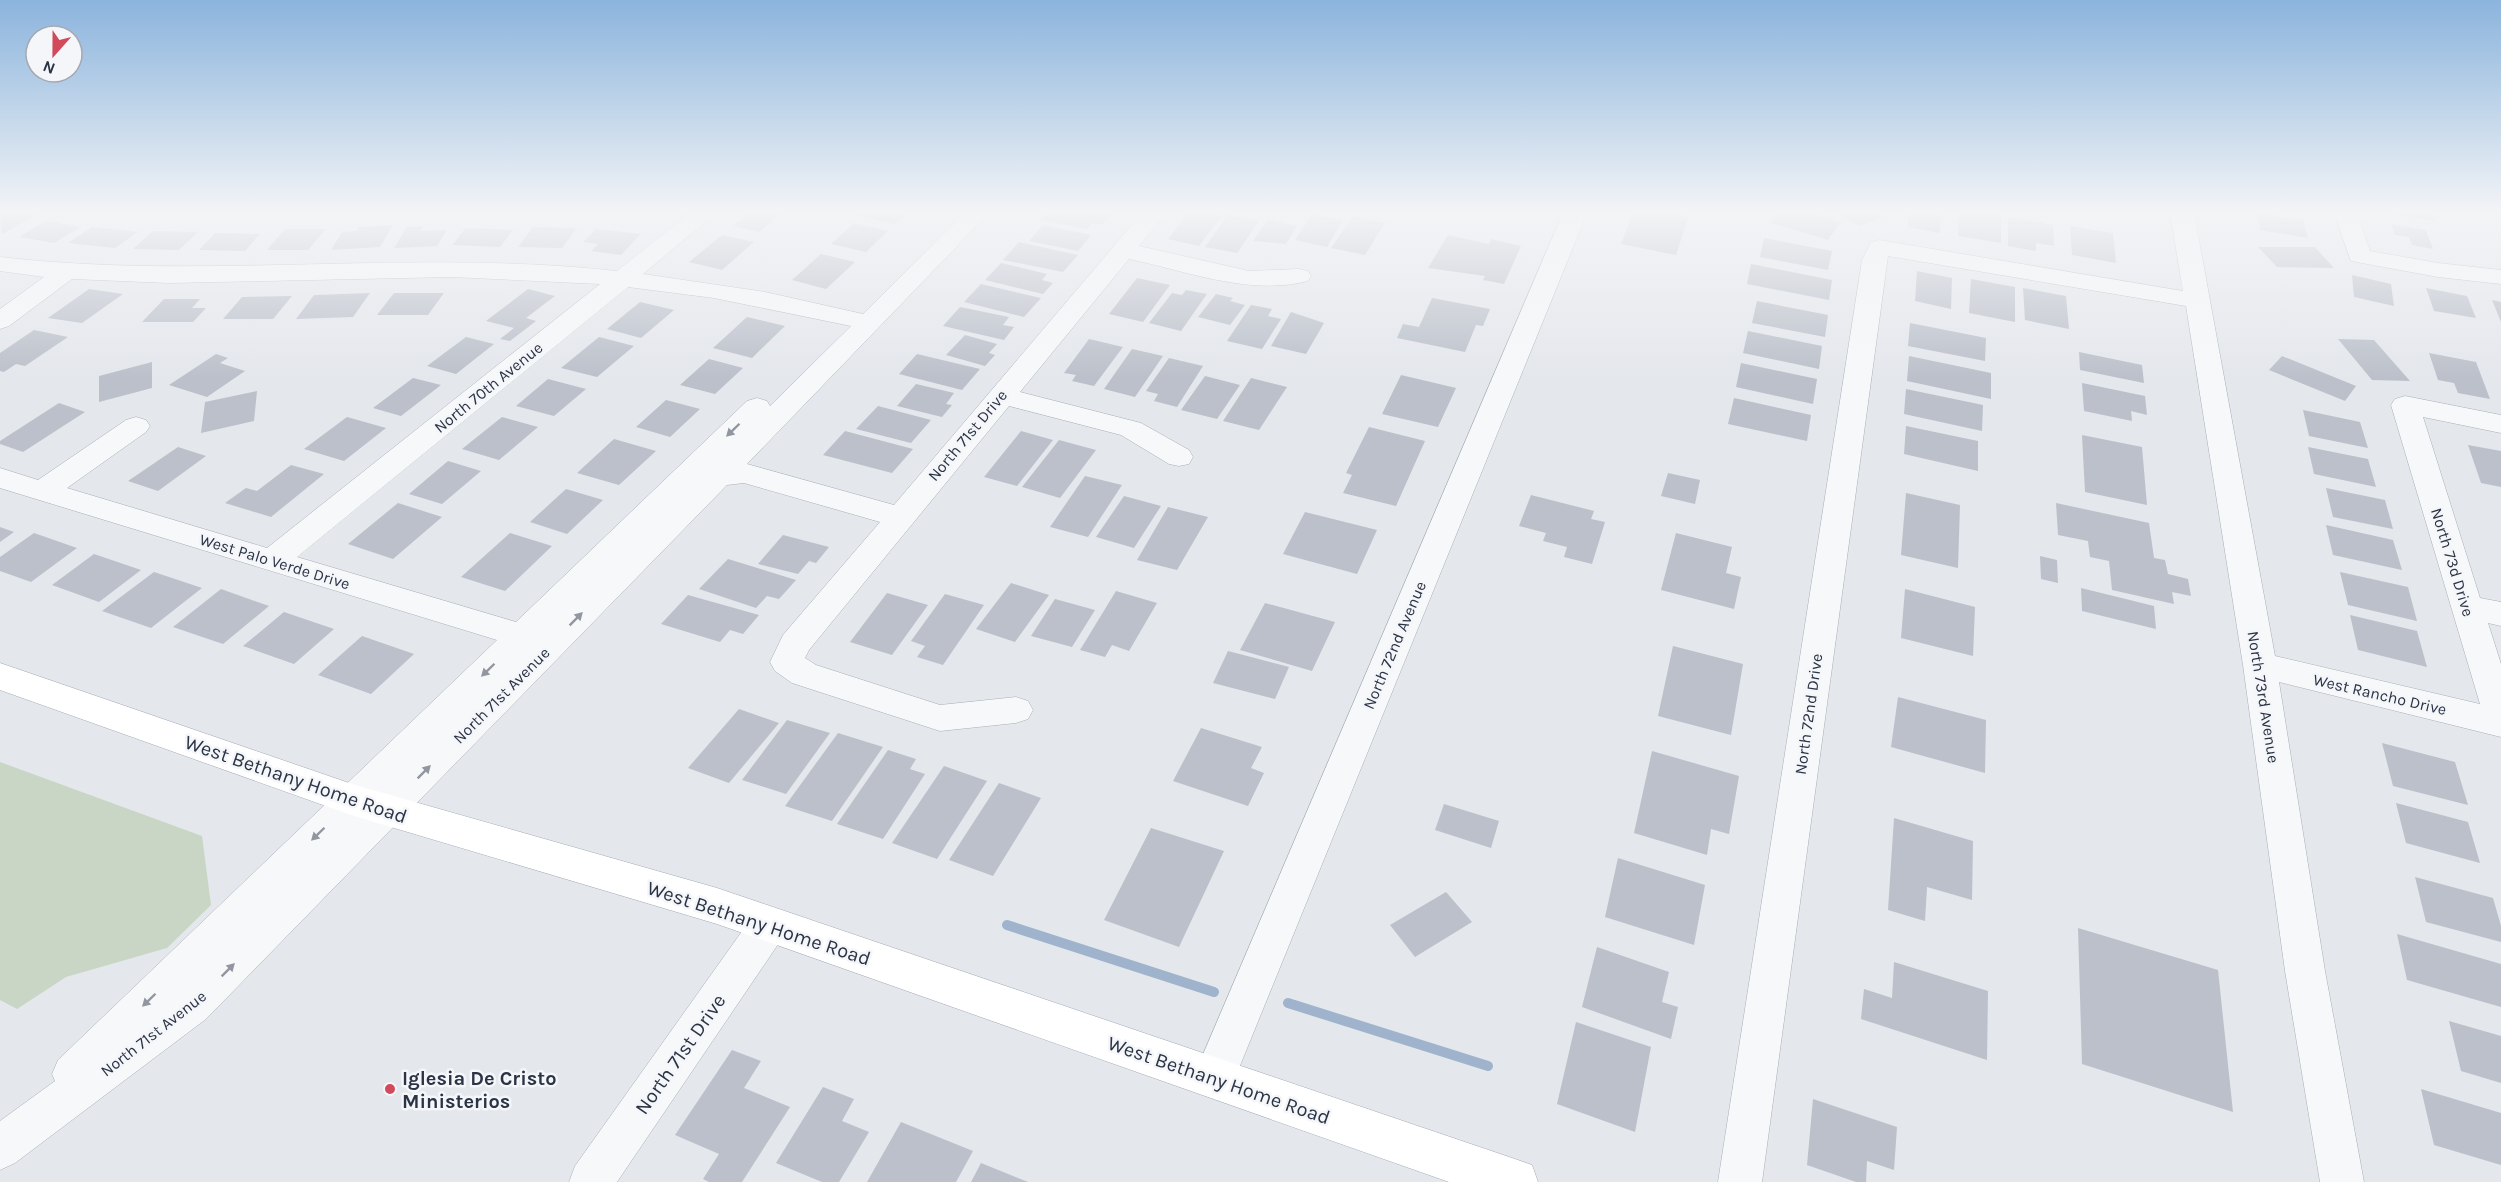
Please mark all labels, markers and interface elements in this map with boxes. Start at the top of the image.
north arrow [24,24,84,84]
text: N [40,57,58,78]
street label: North 70th Avenue [430,338,546,437]
street label: North 71st Drive [924,386,1011,485]
one-way arrow [726,423,740,437]
street label: North 73d Drive [2427,506,2478,619]
street label: West Palo Verde Drive [197,530,352,593]
street label: North 72nd Avenue [1359,578,1430,712]
one-way arrow [569,613,583,627]
street label: North 73rd Avenue [2244,630,2283,765]
street label: North 71st Avenue [449,643,554,748]
street label: North 72nd Drive [1791,652,1826,776]
one-way arrow [482,662,496,676]
street label: West Rancho Drive [2311,670,2448,719]
street label: West Bethany Home Road [182,731,410,828]
one-way arrow [417,766,431,780]
one-way arrow [311,827,325,841]
street label: West Bethany Home Road [644,876,874,971]
one-way arrow [220,964,234,978]
street label: North 71st Avenue [97,986,210,1080]
street label: North 71st Drive [630,990,730,1119]
one-way arrow [141,993,156,1007]
street label: West Bethany Home Road [1105,1032,1333,1129]
place label: Iglesia De Cristo Ministerios [402,1067,557,1113]
marker: Iglesia De Cristo Ministerios [383,1082,397,1096]

